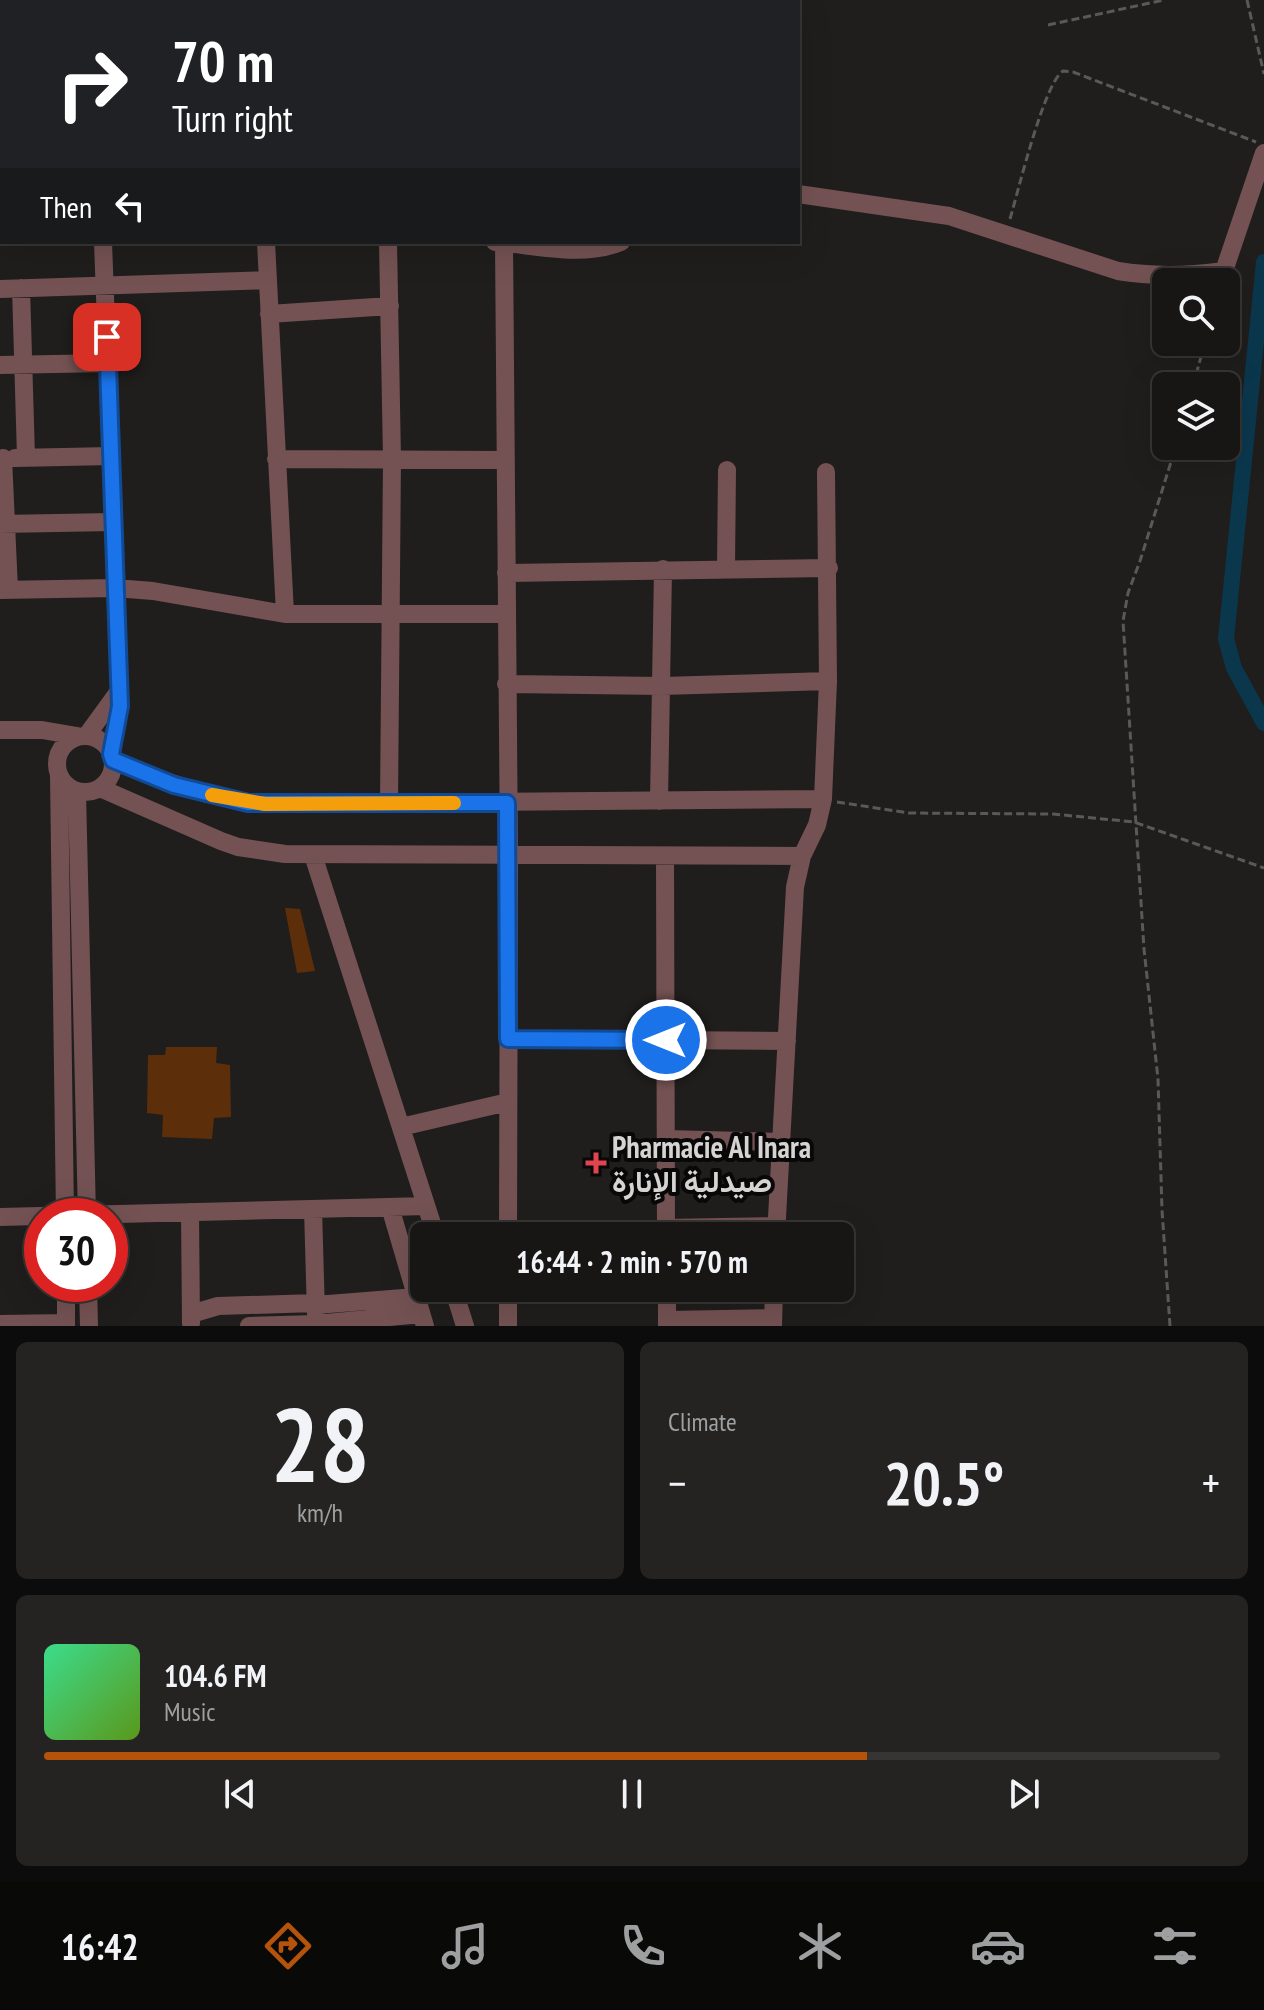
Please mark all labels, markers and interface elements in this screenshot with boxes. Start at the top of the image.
text: 70 m [172,25,274,97]
icon: right [40,32,144,136]
text: Turn right [172,95,293,142]
icon: left [108,184,152,228]
text: Then [40,187,92,226]
map controls [1152,268,1240,460]
button: search [1152,268,1240,356]
pin [73,303,141,371]
icon: arrive [85,315,129,359]
button: layers [1152,372,1240,460]
position arrow [624,998,708,1082]
place label: Pharmacie Al Inara صيدلية الإنارة [612,1127,811,1201]
marker: Pharmacie Al Inara صيدلية الإنارة [587,1154,605,1172]
speed limit sign: 30 [24,1198,128,1302]
text: 16:44 · 2 min · 570 m [516,1242,748,1281]
text: 28 [270,1376,370,1511]
text: Climate [668,1405,737,1438]
text: 20.5° [884,1444,1004,1522]
text: − [668,1454,686,1511]
text: + [1202,1454,1220,1511]
text: km/h [297,1496,343,1529]
text: 104.6 FM [164,1656,266,1695]
text: Music [164,1695,216,1728]
icon: previous [218,1772,262,1816]
icon: pause [610,1772,654,1816]
icon: next [1002,1772,1046,1816]
icon: directions [260,1918,316,1974]
icon: music [437,1918,493,1974]
icon: phone [615,1918,671,1974]
icon: climate [792,1918,848,1974]
icon: car [970,1918,1026,1974]
icon: filters [1147,1918,1203,1974]
text: 16:42 [61,1923,139,1970]

